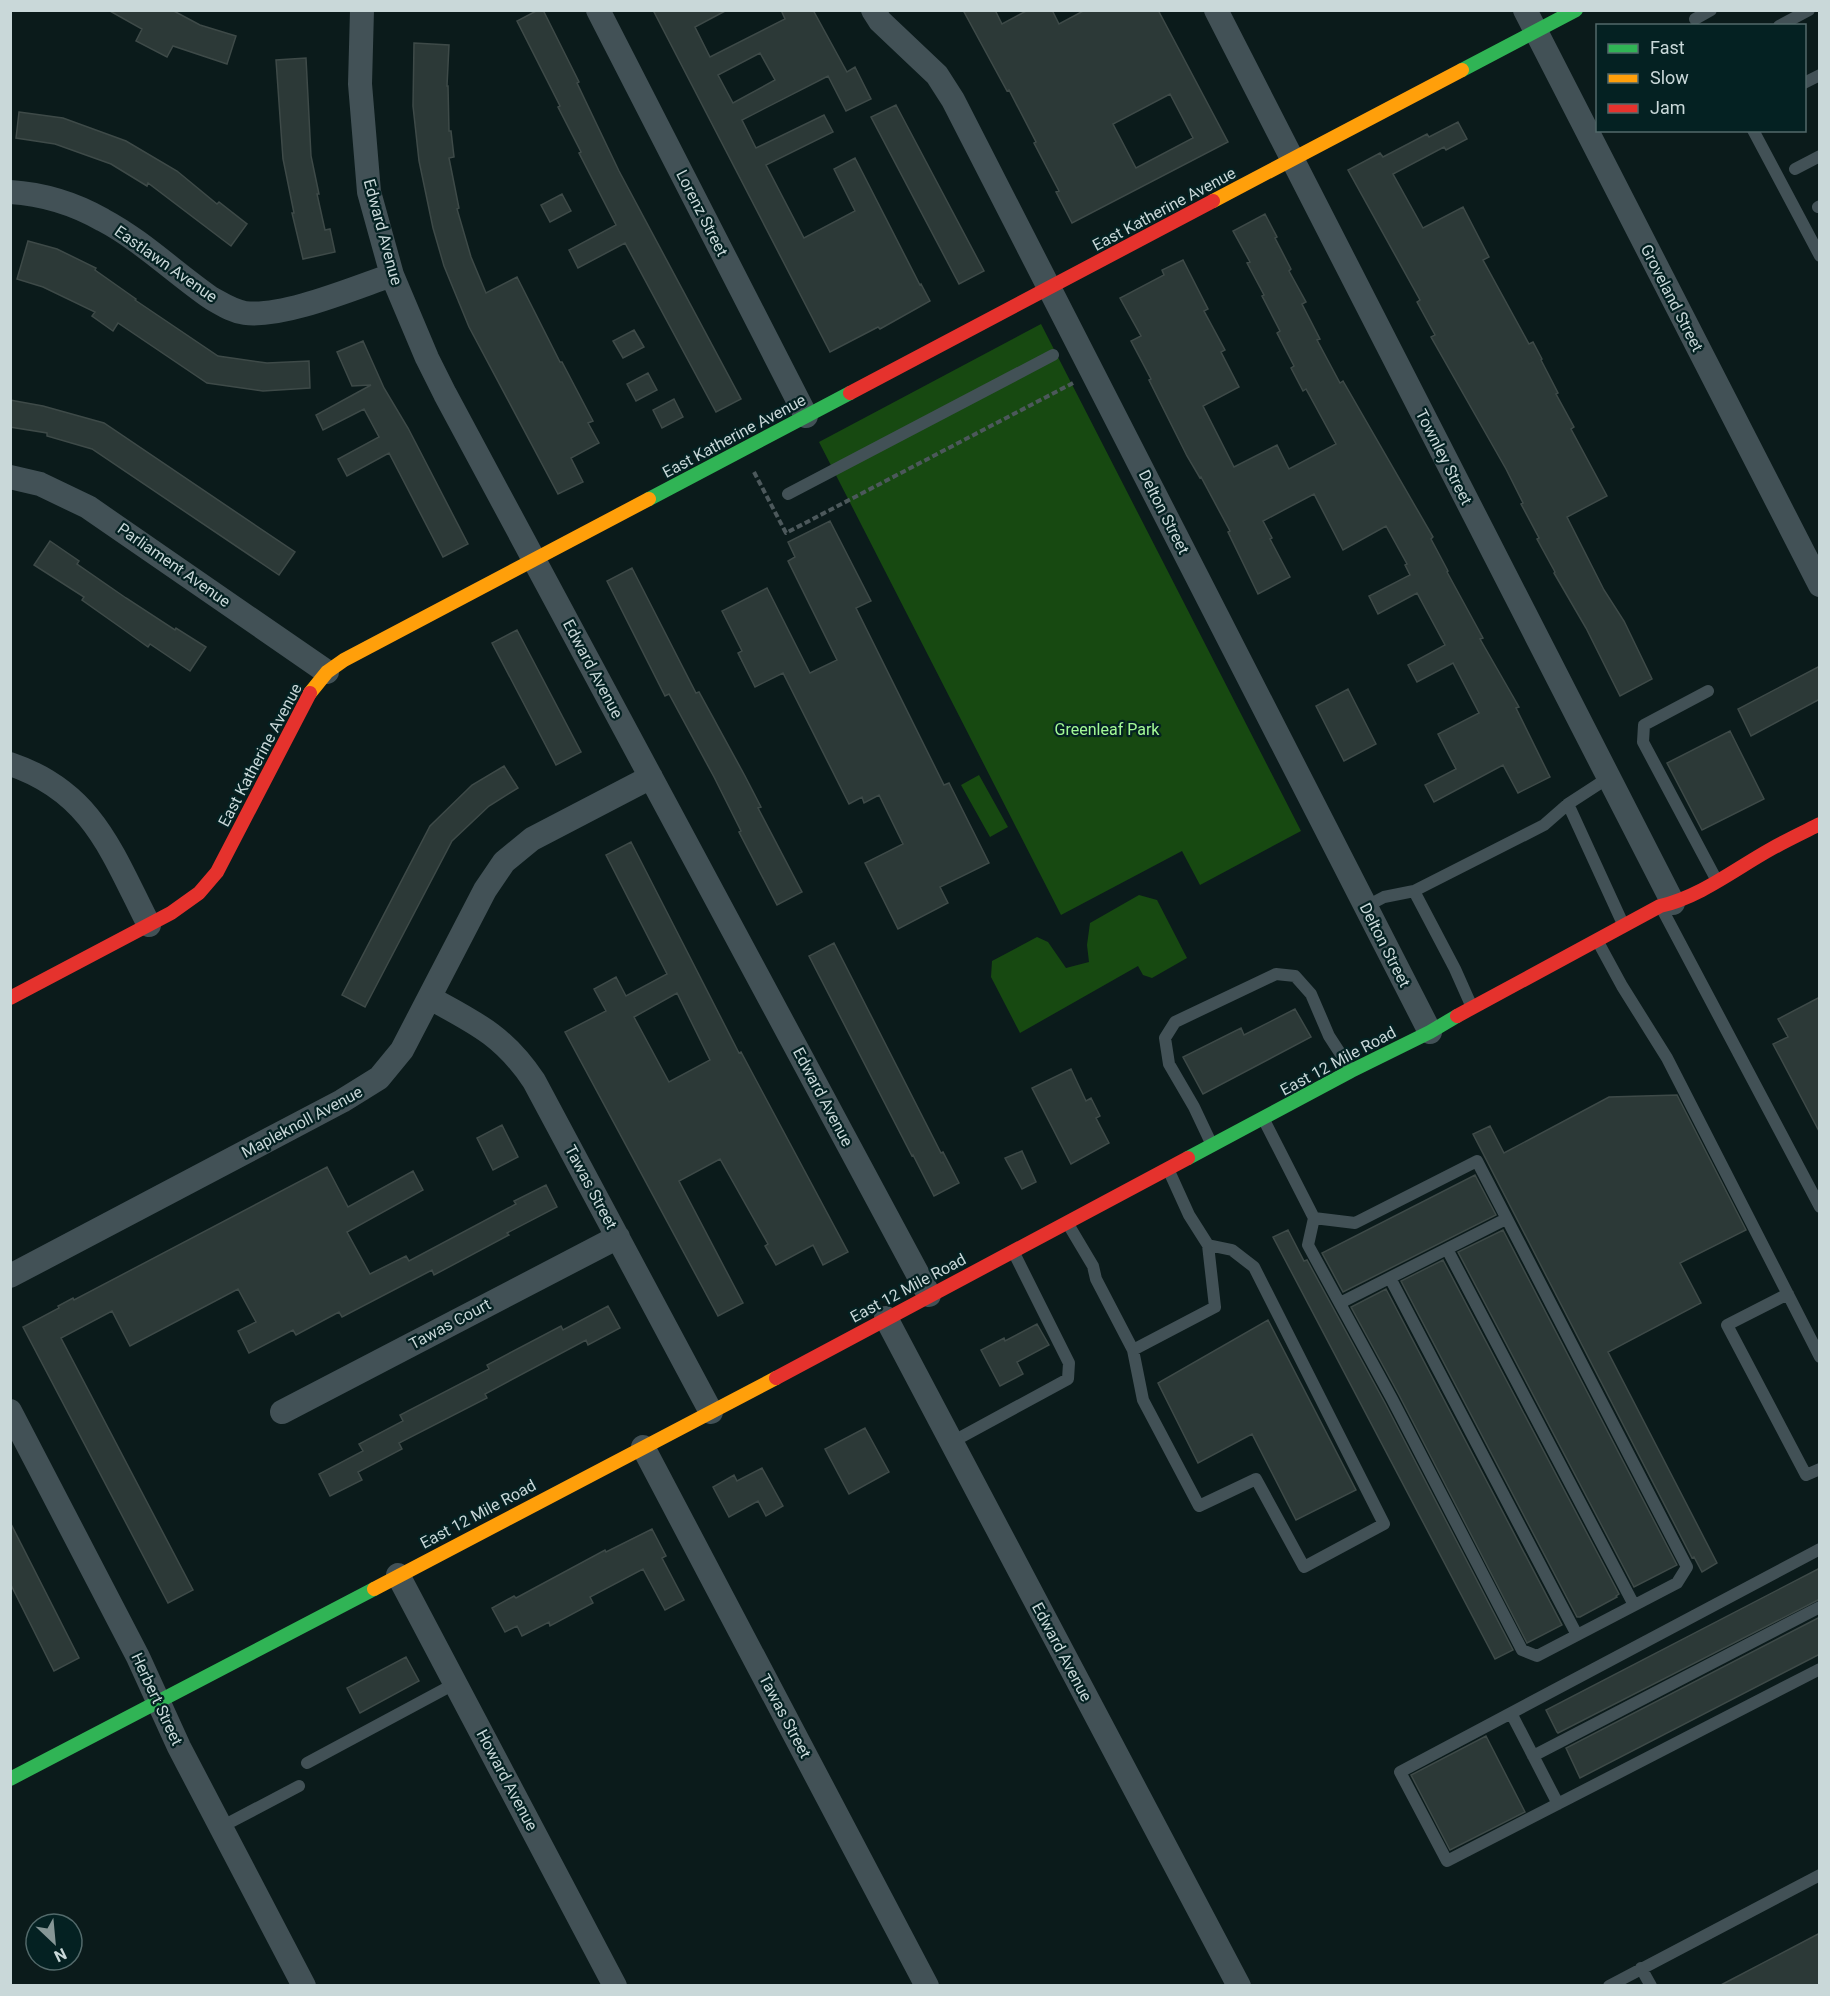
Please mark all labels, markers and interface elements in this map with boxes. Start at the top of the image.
legend [1596,24,1806,132]
text: Fast [1650,37,1685,58]
text: Slow [1650,67,1689,88]
text: Jam [1650,97,1686,118]
street label: East Katherine Avenue [1089,163,1239,255]
street label: Lorenz Street [672,167,732,259]
street label: Edward Avenue [360,177,406,287]
street label: Eastlawn Avenue [111,222,221,306]
street label: Groveland Street [1637,241,1707,355]
street label: East Katherine Avenue [659,390,809,482]
street label: Townley Street [1412,406,1476,508]
street label: Delton Street [1135,467,1193,557]
street label: Parliament Avenue [114,519,234,611]
street label: Edward Avenue [559,616,627,722]
street label: East Katherine Avenue [214,680,306,830]
park label: Greenleaf Park [1055,720,1160,739]
street label: Delton Street [1356,900,1414,990]
street label: East 12 Mile Road [1277,1023,1399,1099]
street label: Edward Avenue [789,1044,857,1150]
street label: Mapleknoll Avenue [238,1082,366,1162]
street label: Tawas Street [561,1142,621,1232]
street label: East 12 Mile Road [847,1250,969,1326]
street label: Tawas Court [406,1295,494,1353]
street label: East 12 Mile Road [417,1476,539,1552]
street label: Edward Avenue [1028,1599,1096,1705]
street label: Herbert Street [127,1650,187,1748]
street label: Tawas Street [755,1671,815,1761]
street label: Howard Avenue [472,1726,542,1834]
north arrow [24,1912,84,1972]
text: N [51,1944,70,1966]

